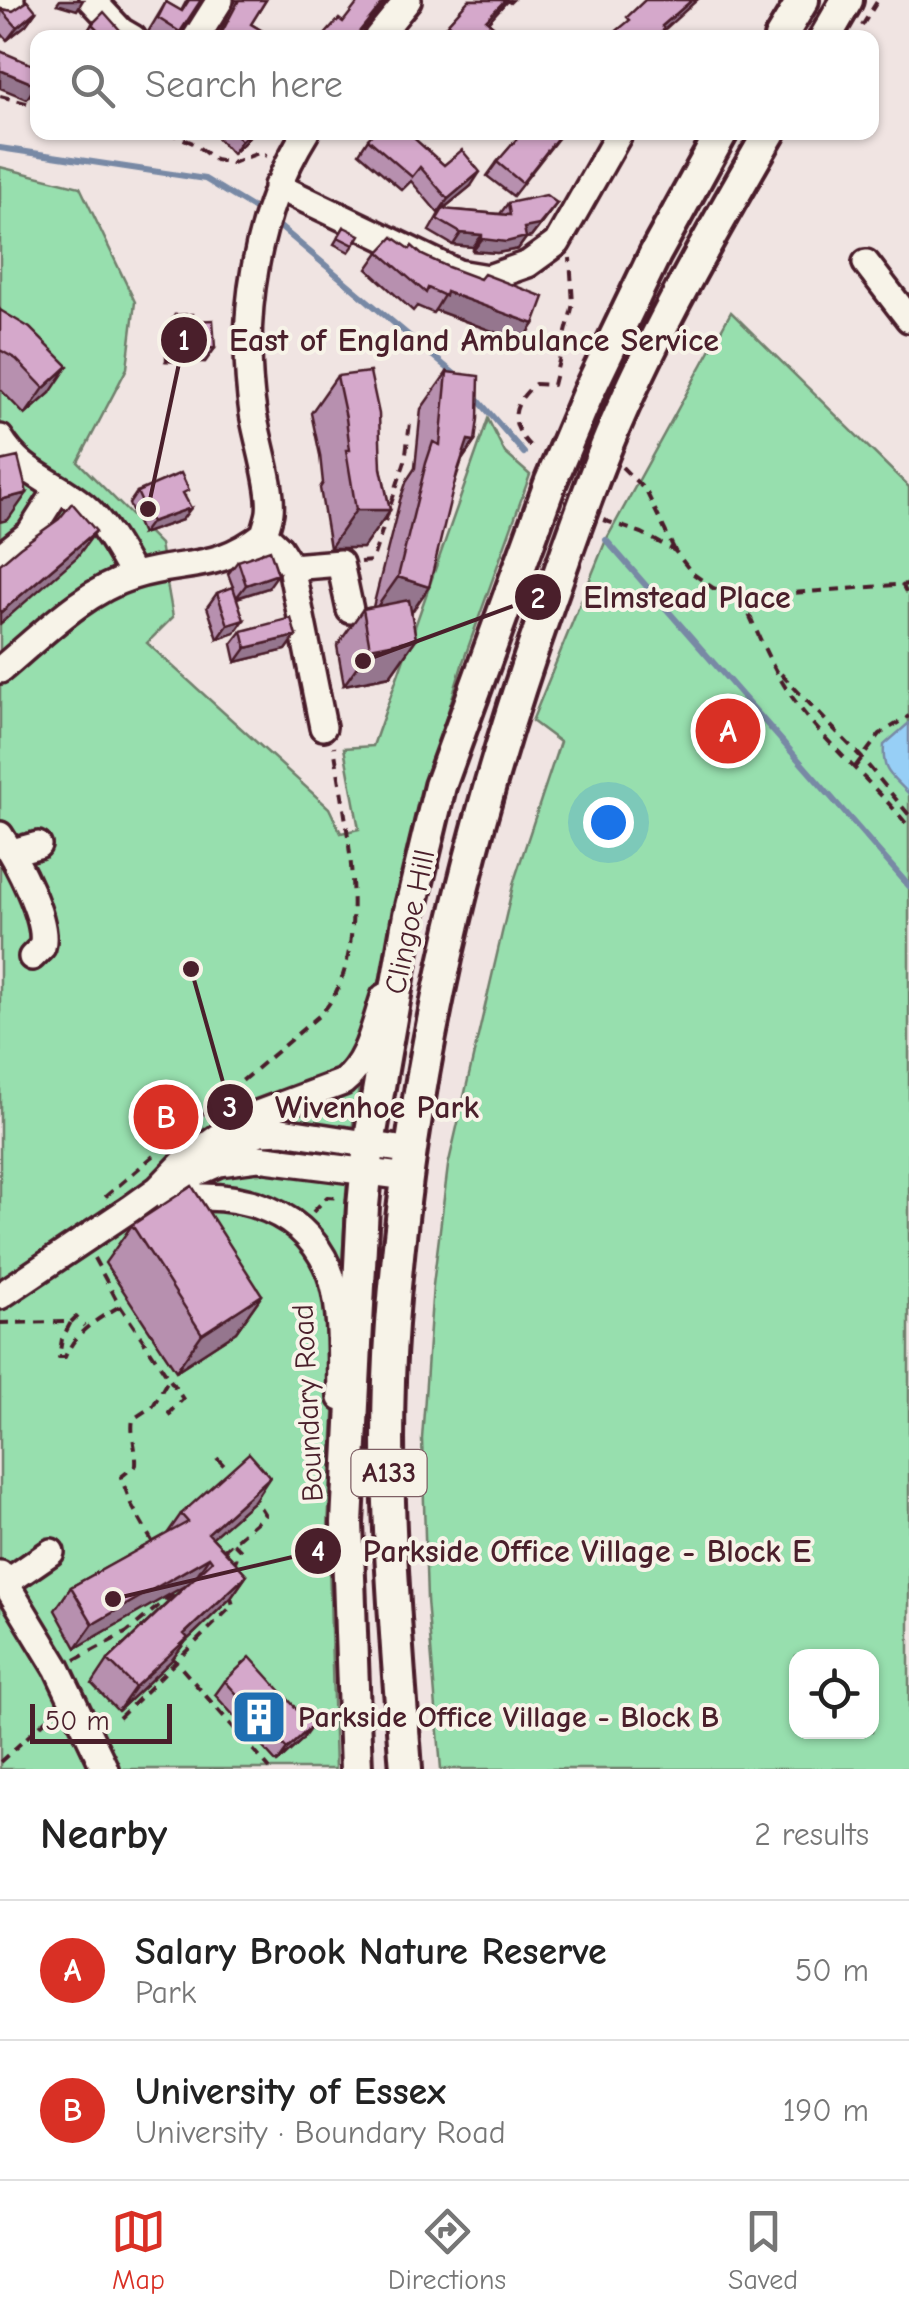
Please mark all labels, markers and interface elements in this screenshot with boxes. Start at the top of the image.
search box [30,30,879,140]
icon: search [65,58,120,113]
text: Search here [145,63,343,107]
callout: East of England Ambulance Service [159,309,739,371]
text: East of England Ambulance Service [229,322,719,359]
text: 1 [178,323,190,358]
callout: Elmstead Place [513,566,811,628]
text: Elmstead Place [583,579,791,616]
text: 2 [531,581,545,616]
pin: A [696,694,760,768]
your location [583,797,634,848]
street label: Clingoe Hill [378,847,442,997]
callout: Wivenhoe Park [205,1076,499,1138]
pin: B [134,1080,198,1154]
text: Wivenhoe Park [275,1089,479,1126]
text: 3 [223,1090,237,1125]
street label: Boundary Road [285,1303,331,1503]
road number: A133 [352,1450,426,1496]
callout: Parkside Office Village - Block E [293,1520,832,1582]
text: Parkside Office Village - Block E [363,1533,811,1570]
text: 4 [311,1534,325,1569]
map controls [789,1649,879,1739]
button: locate [789,1649,879,1739]
building icon: Parkside Office Village - Block B [229,1687,289,1747]
scale bar [30,1699,172,1744]
place label: Parkside Office Village - Block B [298,1700,719,1735]
text: 50 m [45,1705,110,1737]
text: Nearby [40,1810,167,1859]
text: 2 results [754,1816,869,1853]
text: Salary Brook Nature Reserve [135,1930,607,1974]
text: A [64,1952,81,1989]
text: 50 m [795,1952,869,1989]
text: Park [135,1974,196,2011]
text: University of Essex [135,2070,446,2114]
text: B [63,2092,82,2129]
text: 190 m [783,2092,869,2129]
text: University · Boundary Road [135,2114,506,2151]
tab: Map [111,2204,166,2296]
tab: Directions [388,2204,506,2296]
tab: Saved [728,2204,798,2296]

